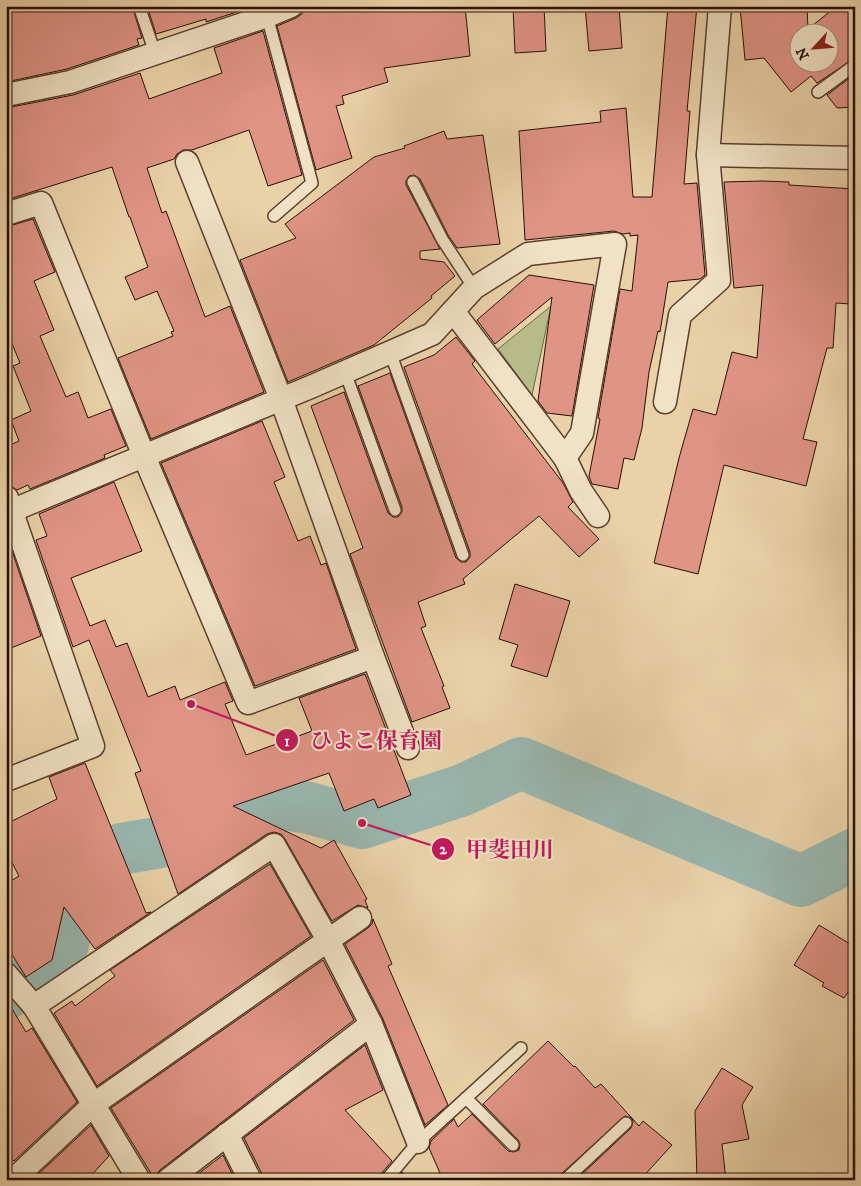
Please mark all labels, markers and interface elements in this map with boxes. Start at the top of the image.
north arrow [788,22,838,72]
text: N [792,44,814,62]
callout: ひよこ保育園 [275,722,452,759]
text: ひよこ保育園 [310,728,442,755]
text: 1 [284,732,290,751]
callout: 甲斐田川 [431,830,564,867]
text: 甲斐田川 [466,837,554,864]
text: 2 [439,840,447,859]

